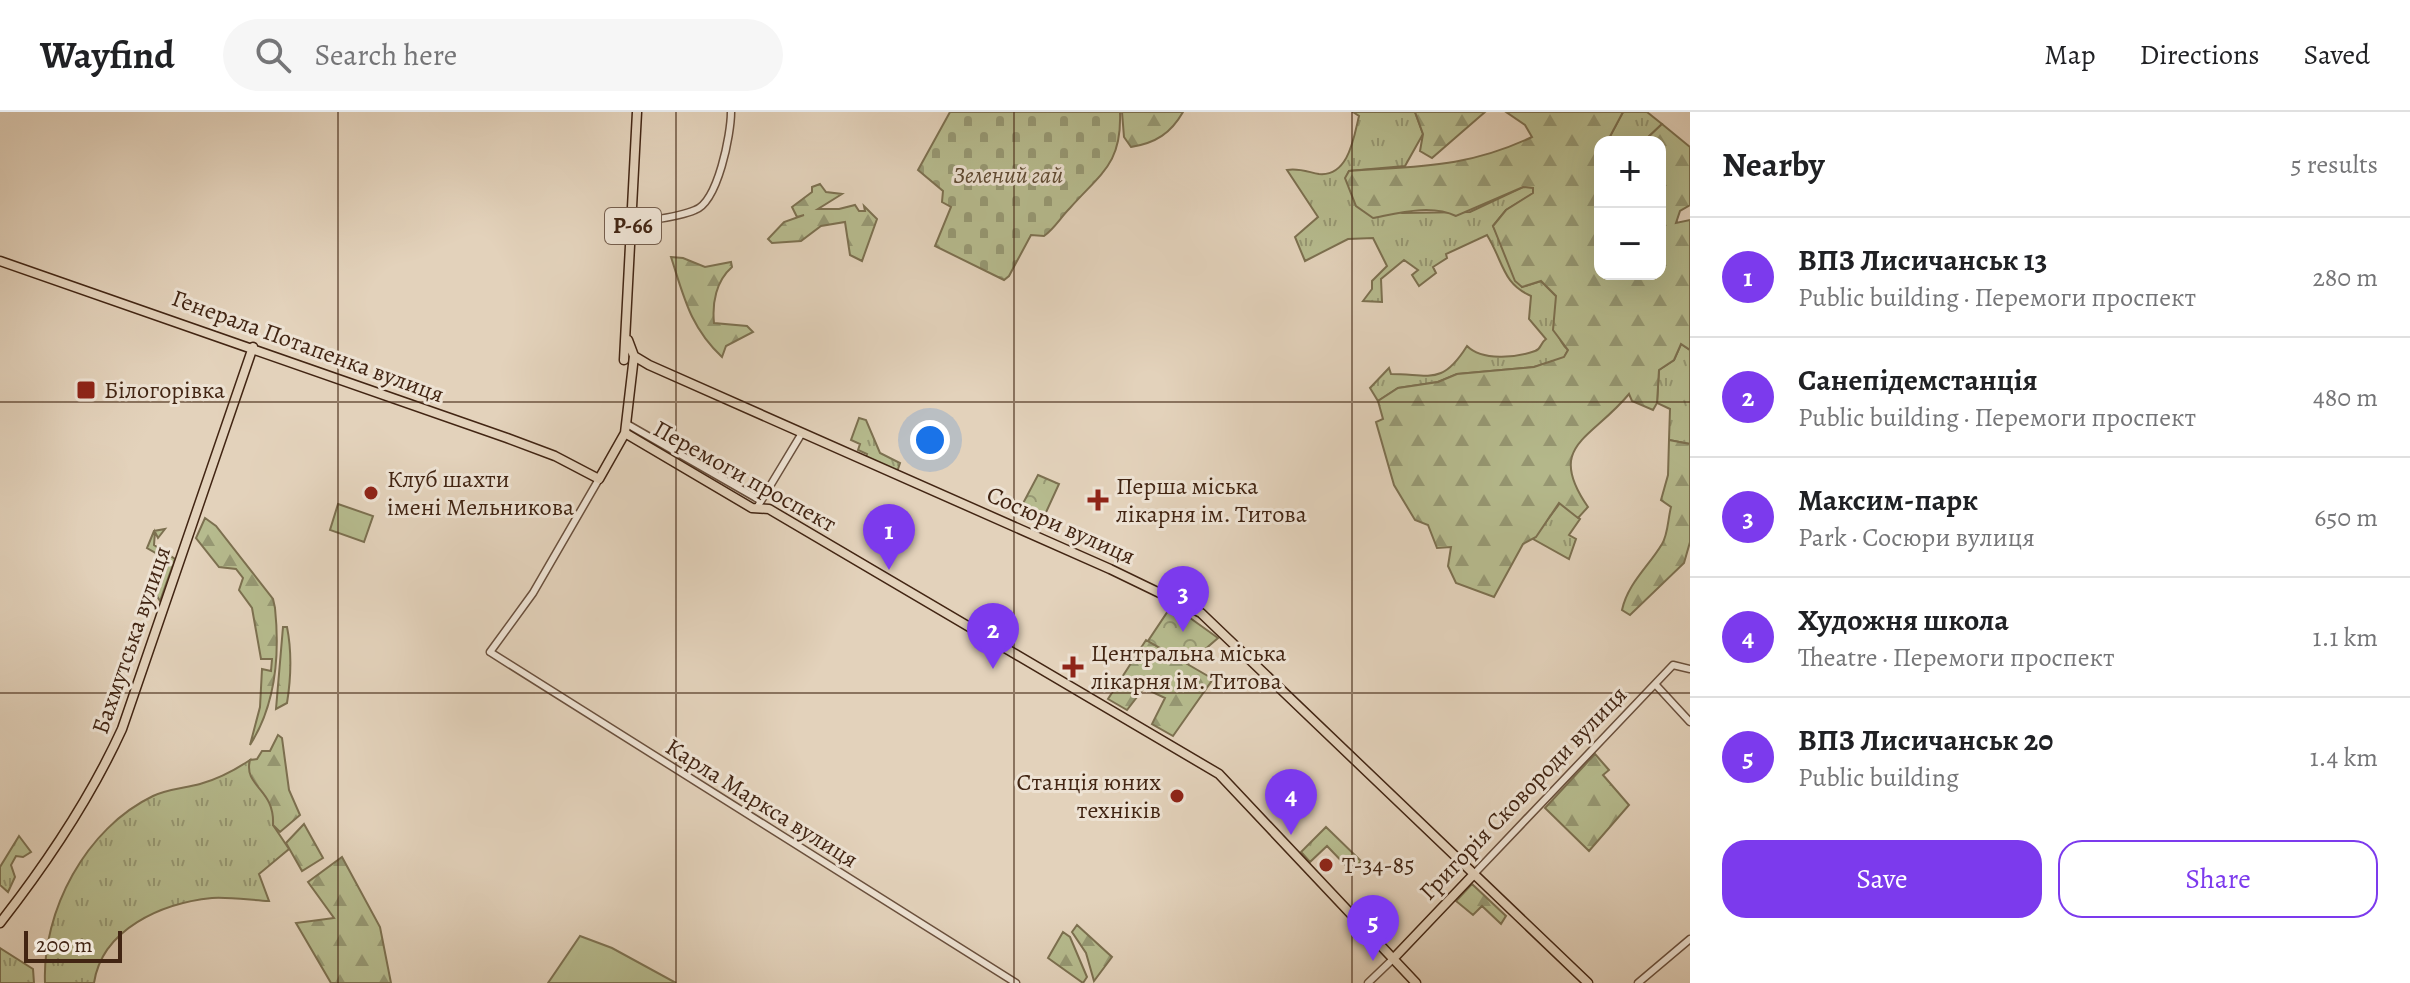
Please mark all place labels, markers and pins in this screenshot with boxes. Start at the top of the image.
place label: Білогорівка [104,374,225,406]
marker: Білогорівка [75,379,97,401]
place label: Клуб шахти імені Мельникова [387,463,574,523]
place label: Перша міська лікарня ім. Титова [1116,470,1307,530]
marker: Клуб шахти імені Мельникова [362,484,380,502]
marker: Перша міська лікарня ім. Титова [1087,489,1109,511]
pin: 1 [863,504,915,570]
pin: 3 [1157,566,1209,632]
pin: 2 [967,603,1019,669]
place label: Центральна міська лікарня ім. Титова [1091,637,1286,697]
marker: Центральна міська лікарня ім. Титова [1062,656,1084,678]
place label: Станція юних техніків [1016,766,1161,826]
pin: 4 [1265,769,1317,835]
marker: Станція юних техніків [1168,787,1186,805]
place label: Т-34-85 [1342,849,1414,881]
marker: Т-34-85 [1317,856,1335,874]
pin: 5 [1347,895,1399,961]

